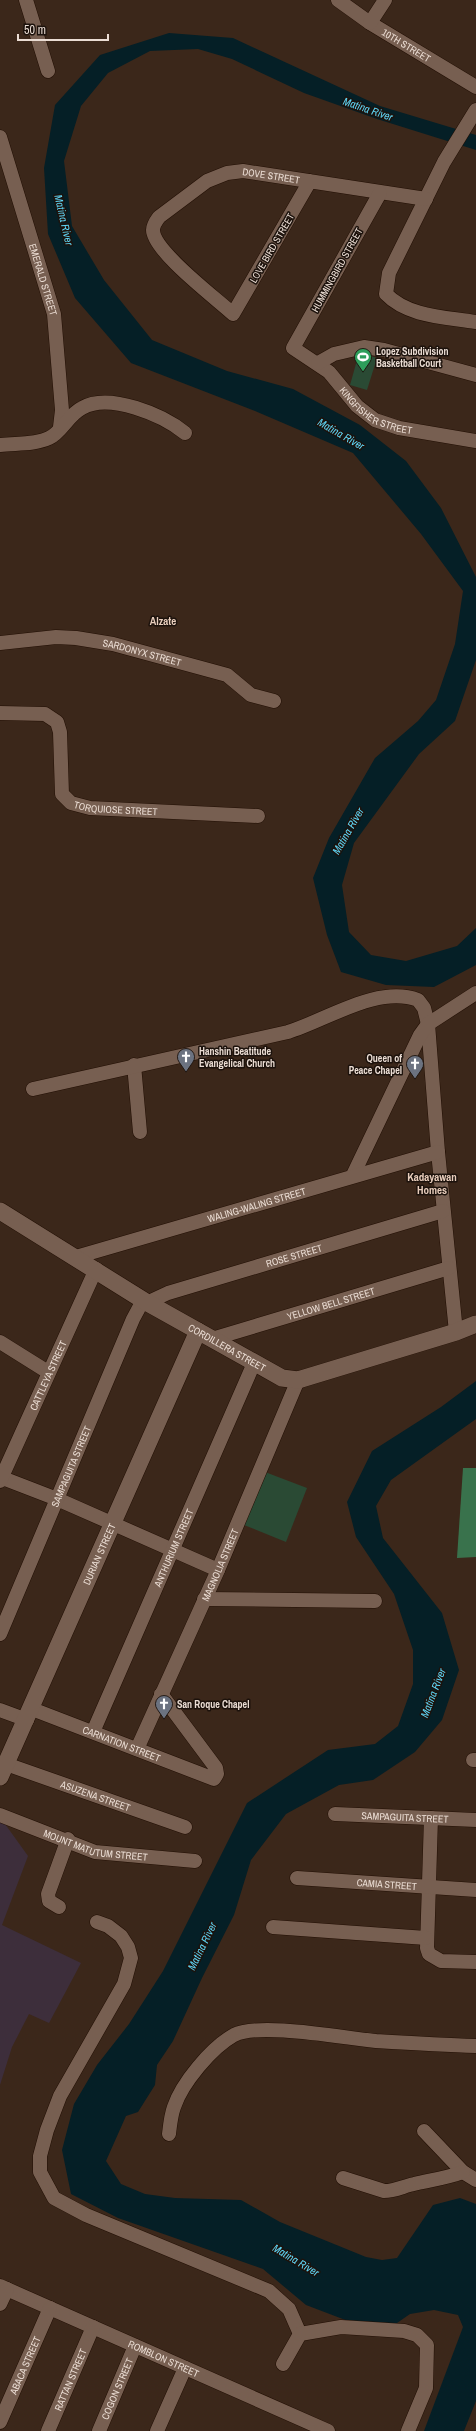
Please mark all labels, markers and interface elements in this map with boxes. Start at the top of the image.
scale bar [18,16,108,42]
text: 50 m [24,22,46,38]
street label: 10TH STREET [380,25,433,65]
water label: Matina River [341,94,396,124]
street label: DOVE STREET [242,165,301,186]
water label: Matina River [51,193,77,248]
street label: LOVE BIRD STREET [247,211,297,285]
street label: HUMMINGBIRD STREET [308,226,366,314]
street label: EMERALD STREET [26,242,61,317]
place label: Lopez Subdivision Basketball Court [376,345,448,370]
sports icon: Lopez Subdivision Basketball Court [353,347,373,372]
street label: KINGFISHER STREET [337,384,413,437]
water label: Matina River [315,415,368,453]
district label: Alzate [150,614,176,628]
street label: SARDONYX STREET [102,636,183,669]
street label: TORQUIOSE STREET [73,798,158,818]
water label: Matina River [329,804,367,857]
place label: Hanshin Beatitude Evangelical Church [199,1045,275,1070]
church icon: Hanshin Beatitude Evangelical Church [176,1047,196,1072]
place label: Queen of Peace Chapel [349,1052,402,1077]
church icon: Queen of Peace Chapel [405,1054,425,1079]
district label: Kadayawan Homes [407,1170,457,1197]
street label: WALING-WALING STREET [206,1184,307,1225]
street label: ROSE STREET [264,1241,324,1270]
street label: YELLOW BELL STREET [285,1284,376,1323]
street label: CORDILLERA STREET [186,1321,268,1374]
street label: CATTLEYA STREET [26,1338,69,1412]
street label: SAMPAGUITA STREET [48,1424,94,1509]
street label: ANTHURIUM STREET [150,1507,196,1590]
street label: DURIAN STREET [80,1521,118,1587]
street label: MAGNOLIA STREET [198,1527,241,1603]
water label: Matina River [417,1665,449,1720]
church icon: San Roque Chapel [154,1694,174,1719]
place label: San Roque Chapel [177,1698,249,1711]
street label: CARNATION STREET [81,1723,162,1764]
street label: ASUZENA STREET [58,1777,132,1814]
street label: SAMPAGUITA STREET [361,1809,449,1825]
street label: MOUNT MATUTUM STREET [42,1826,148,1863]
street label: CAMIA STREET [356,1876,417,1893]
water label: Matina River [184,1919,220,1972]
water label: Matina River [270,2241,323,2280]
street label: ABACA STREET [6,2334,43,2397]
street label: ROMBLON STREET [126,2337,201,2380]
street label: RATTAN STREET [51,2347,89,2413]
street label: COGON STREET [98,2356,136,2421]

